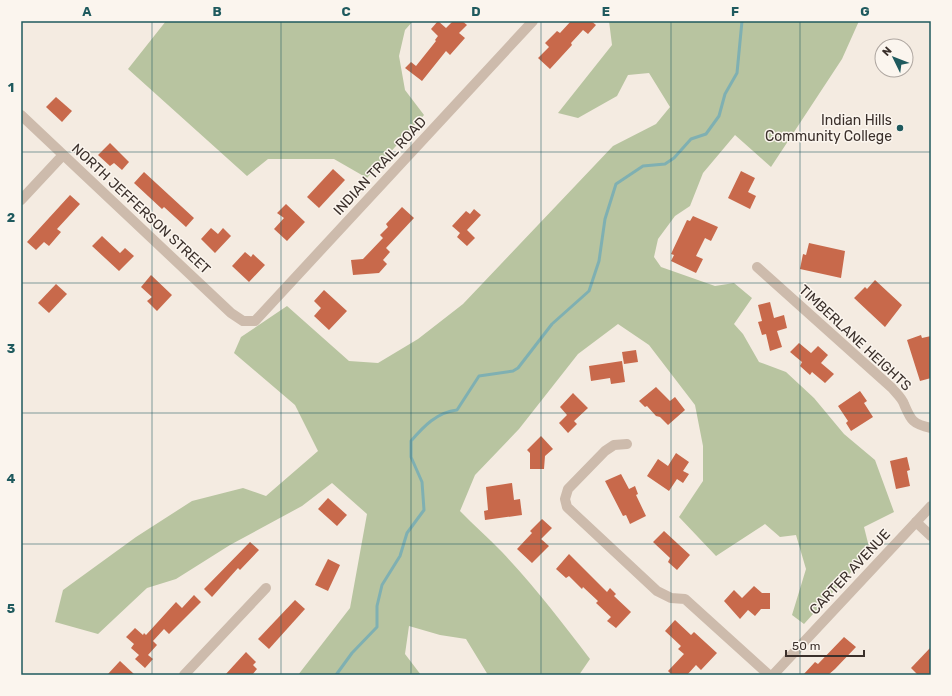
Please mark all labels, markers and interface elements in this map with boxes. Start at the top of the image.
text: A [82,4,92,19]
text: B [212,4,222,19]
text: C [341,4,351,19]
text: D [471,4,481,19]
text: E [602,4,610,19]
text: F [731,4,739,19]
text: G [860,4,870,19]
north arrow [874,38,914,78]
text: N [880,44,895,59]
text: 1 [8,80,14,95]
place label: Indian Hills Community College [765,112,892,145]
street label: INDIAN TRAIL ROAD [330,113,430,219]
marker: Indian Hills Community College [895,123,905,133]
street label: NORTH JEFFERSON STREET [68,140,214,278]
text: 2 [7,210,15,225]
street label: TIMBERLANE HEIGHTS [795,281,915,395]
text: 3 [7,341,16,356]
text: 4 [7,471,16,486]
street label: CARTER AVENUE [806,526,894,618]
text: 5 [7,601,15,616]
scale bar [786,632,864,658]
text: 50 m [792,639,820,653]

